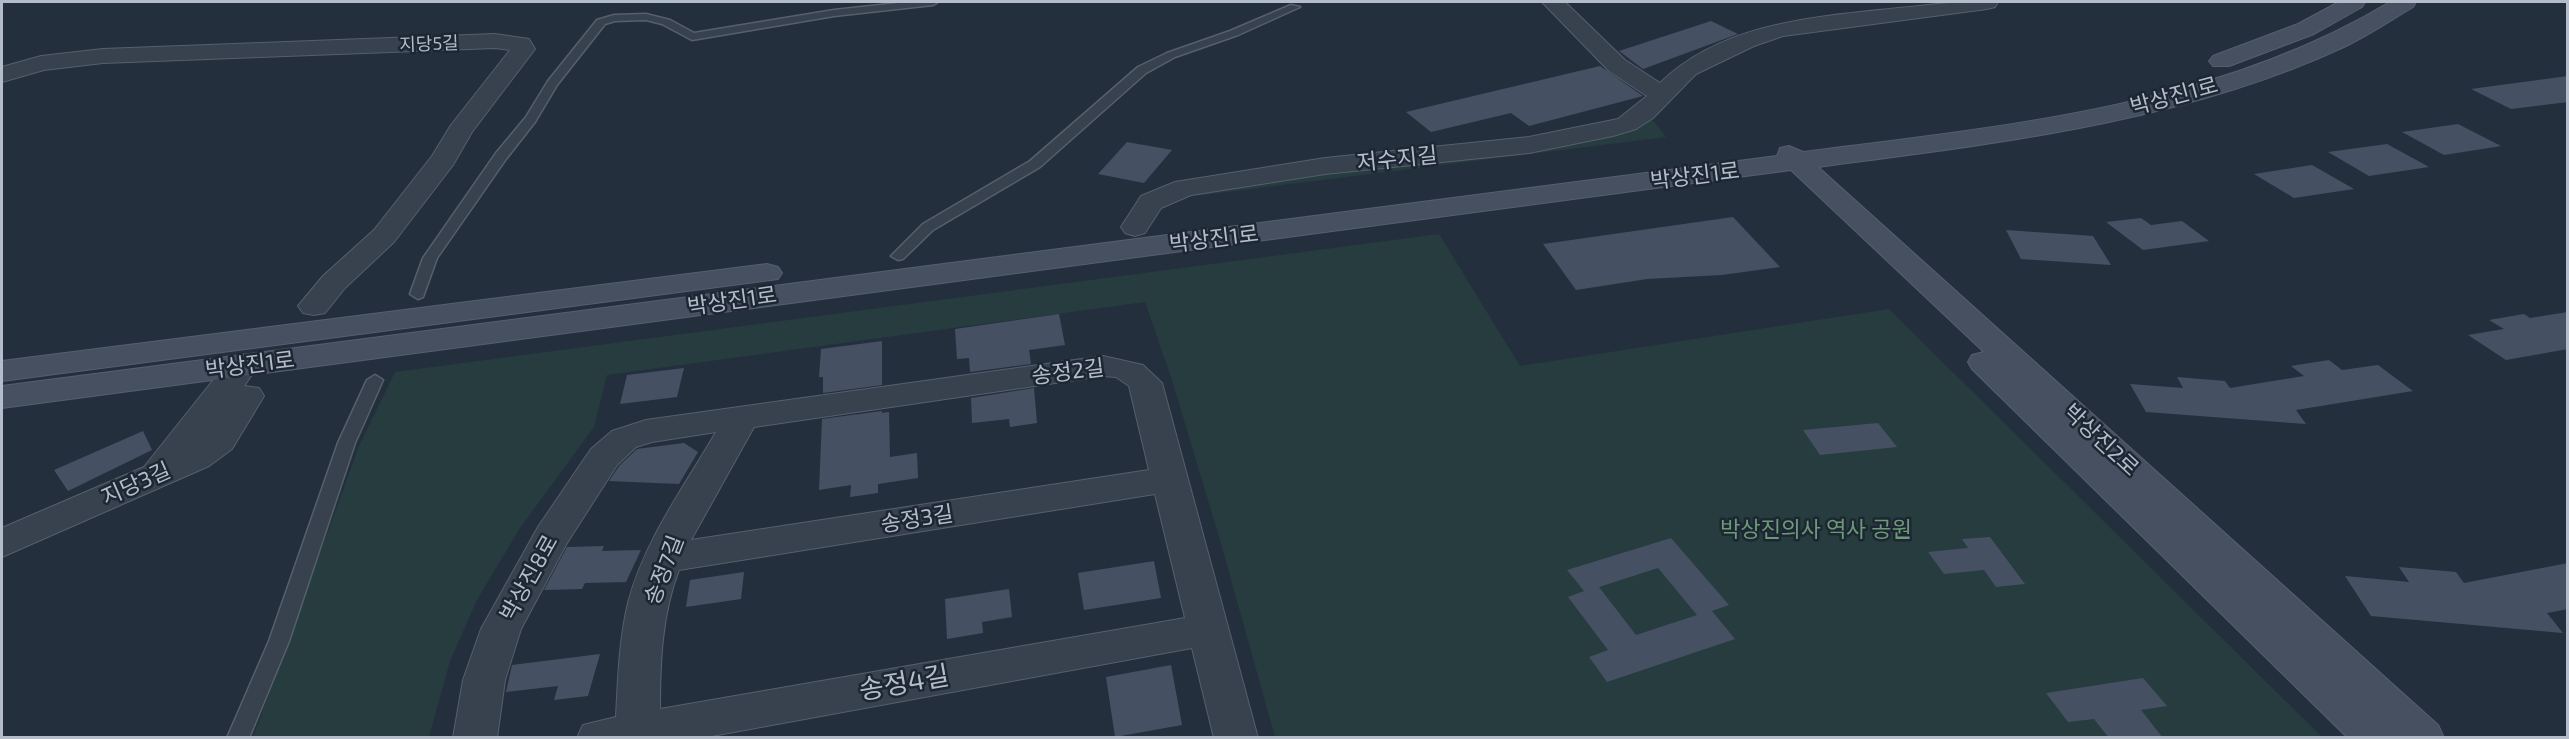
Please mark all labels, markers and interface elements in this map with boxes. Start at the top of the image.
street label: 지당5길 [399,32,459,56]
street label: 박상진1로 [2127,72,2221,120]
street label: 저수지길 [1355,142,1439,176]
street label: 박상진1로 [1649,157,1741,195]
street label: 박상진1로 [1168,220,1260,258]
street label: 박상진1로 [686,282,778,320]
street label: 박상진1로 [204,346,296,384]
street label: 송정2길 [1030,354,1106,390]
street label: 박상진2로 [2058,399,2144,481]
street label: 지당3길 [97,457,175,511]
street label: 송정3길 [879,500,955,538]
park label: 박상진의사 역사 공원 [1720,517,1912,543]
street label: 박상진8로 [495,530,563,626]
street label: 송정7길 [639,532,689,608]
street label: 송정4길 [856,659,952,707]

